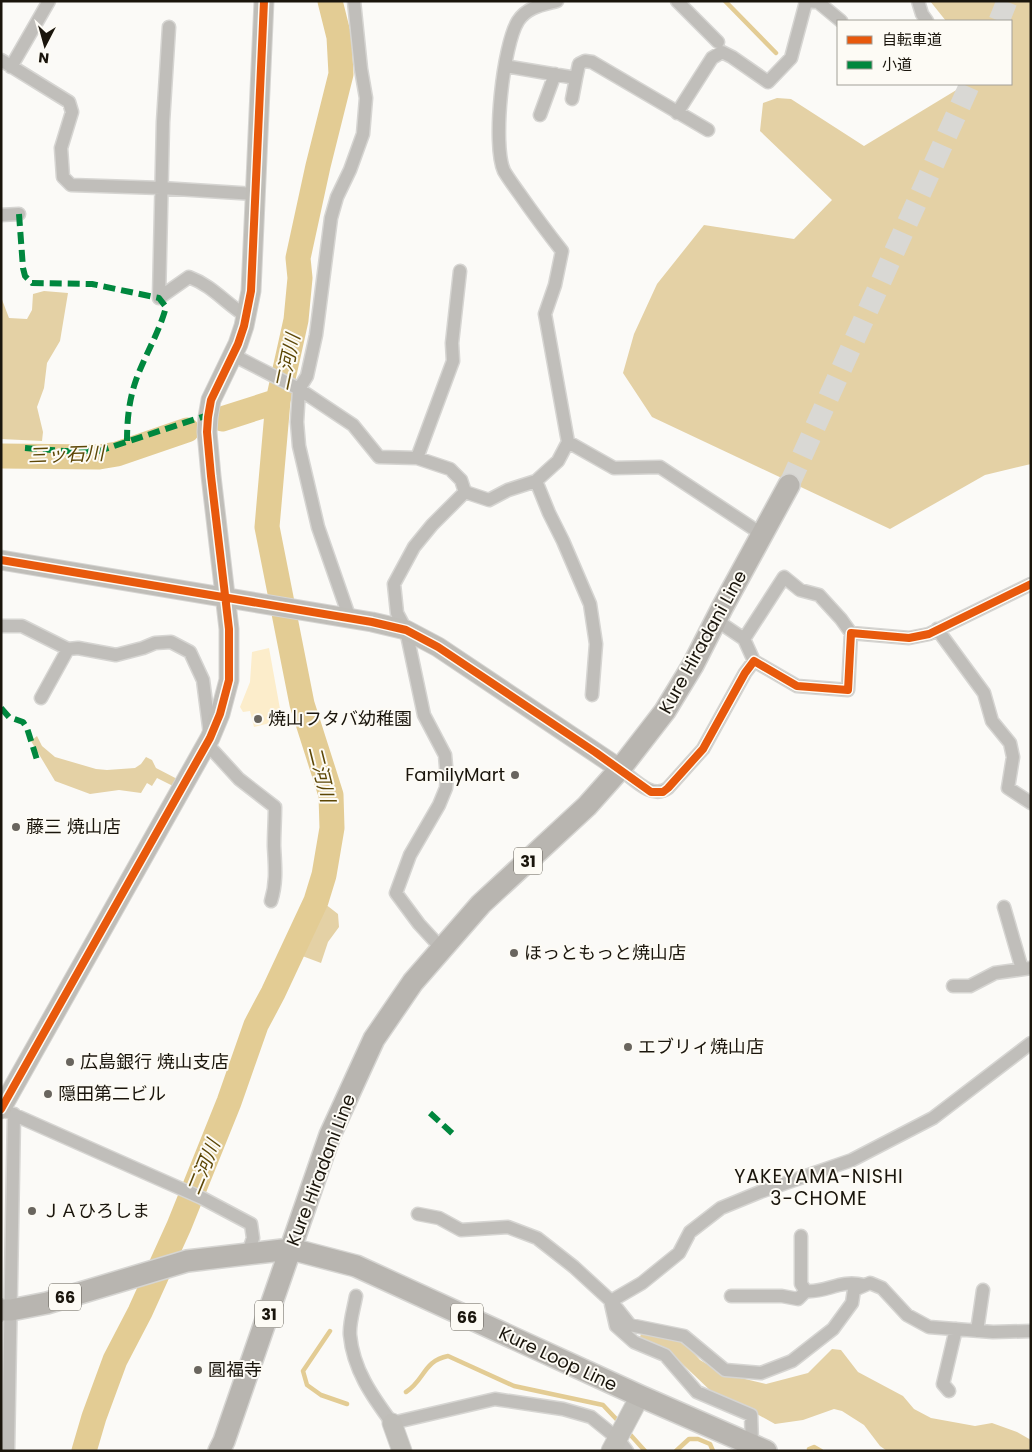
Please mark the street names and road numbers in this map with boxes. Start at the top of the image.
street label: Kure Hiradani Line [653,565,752,718]
road number: 31 [514,848,542,874]
street label: Kure Hiradani Line [280,1090,361,1249]
road number: 66 [49,1284,81,1310]
road number: 31 [255,1300,283,1328]
road number: 66 [451,1304,483,1330]
street label: Kure Loop Line [495,1320,621,1397]

